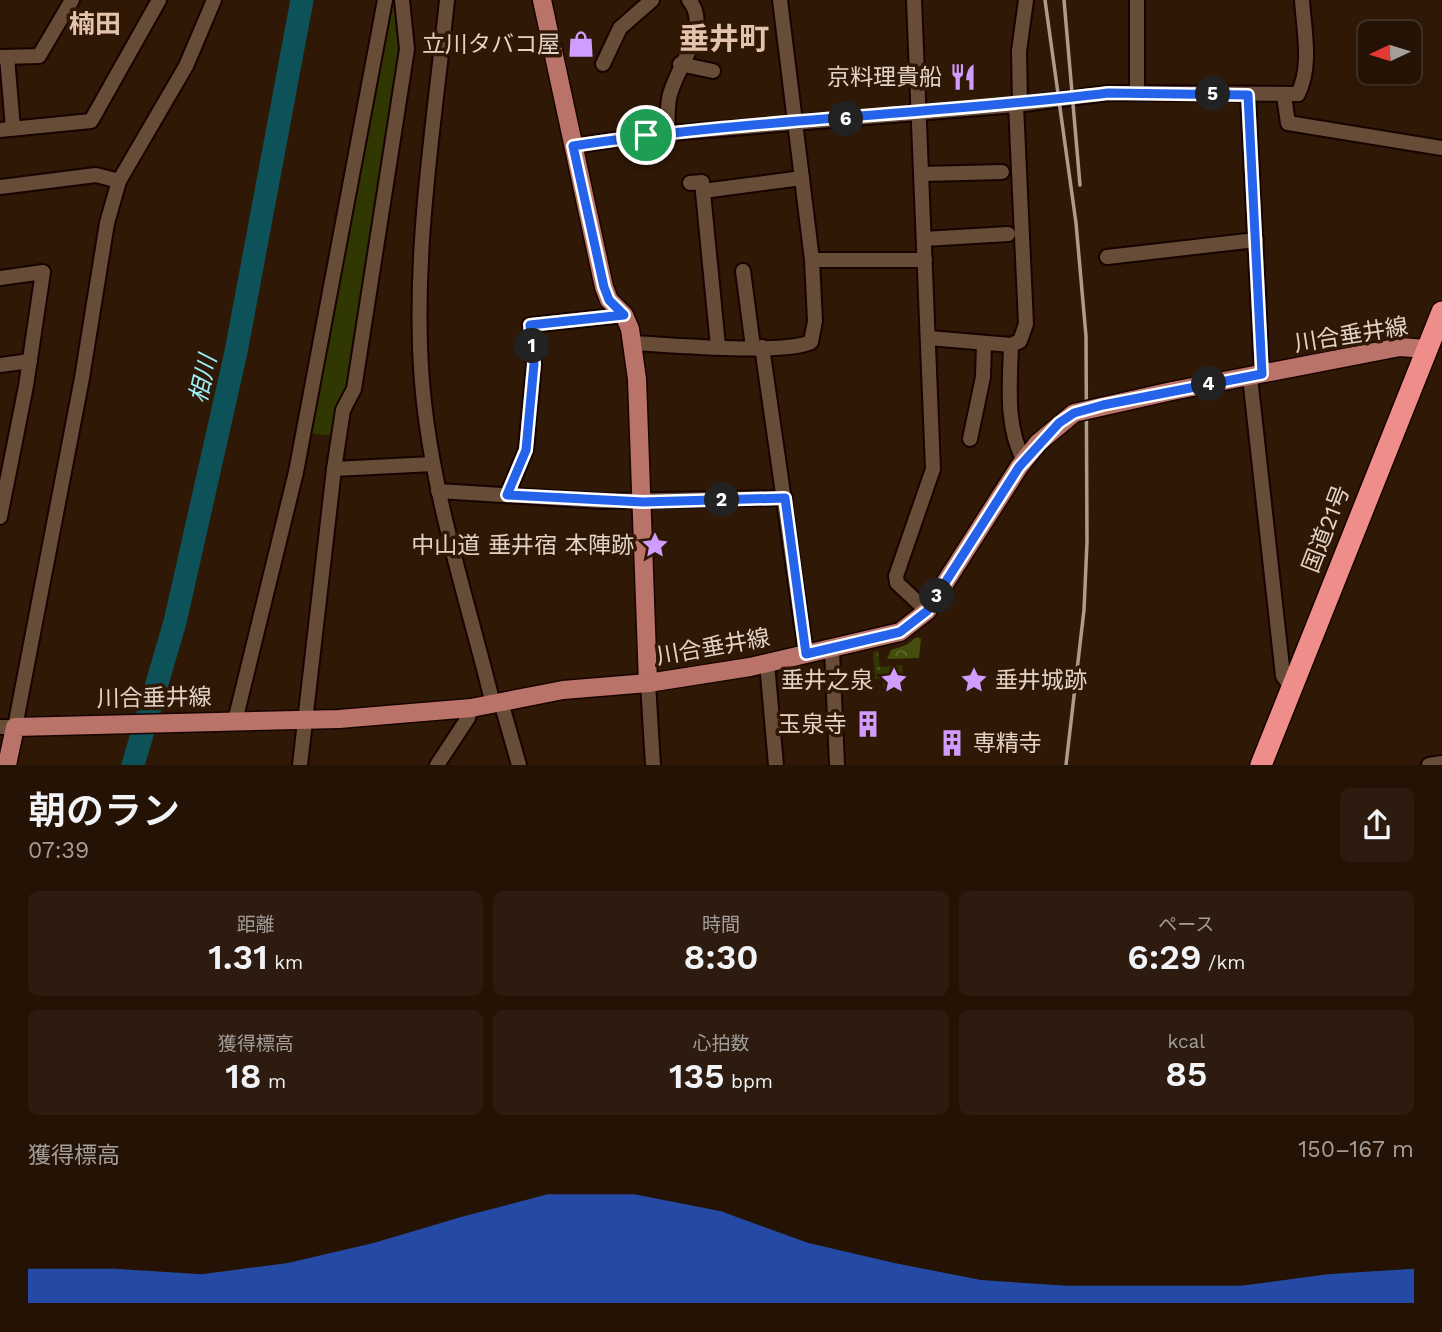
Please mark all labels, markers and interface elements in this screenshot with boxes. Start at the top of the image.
district label: 楠田 [69,9,121,39]
district label: 垂井町 [679,21,769,56]
north arrow [1358,21,1421,84]
map controls [1358,21,1421,84]
shop icon: 立川タバコ屋 [566,29,596,59]
place label: 立川タバコ屋 [422,31,560,58]
restaurant icon: 京料理貴船 [948,62,978,92]
place label: 京料理貴船 [827,64,942,91]
pin: 5 [1196,76,1230,112]
text: 5 [1207,82,1218,105]
pin: 6 [828,102,864,136]
pin [616,105,676,165]
text: 6 [840,107,851,130]
icon: arrive [627,116,665,154]
street label: 川合垂井線 [1292,313,1410,357]
pin: 1 [514,328,550,364]
text: 1 [527,334,536,357]
water label: 相川 [184,350,223,406]
pin: 4 [1192,366,1226,402]
text: 4 [1202,372,1215,395]
pin: 2 [704,482,740,518]
street label: 国道21号 [1297,482,1355,576]
text: 2 [716,488,727,511]
place icon: 中山道 垂井宿 本陣跡 [640,530,670,560]
place label: 中山道 垂井宿 本陣跡 [411,532,634,559]
pin: 3 [920,578,954,614]
text: 3 [931,584,942,607]
street label: 川合垂井線 [654,624,772,670]
place icon: 垂井之泉 [879,665,909,695]
place icon: 垂井城跡 [959,665,989,695]
place label: 垂井之泉 [781,667,873,694]
place label: 垂井城跡 [995,667,1087,694]
street label: 川合垂井線 [96,683,212,713]
building icon: 玉泉寺 [853,709,883,739]
place label: 玉泉寺 [778,711,847,738]
building icon: 専精寺 [937,728,967,758]
place label: 専精寺 [973,730,1042,757]
button: share [1340,788,1414,862]
text: 朝のラン [28,789,180,833]
text: 07:39 [28,837,89,864]
text: 距離 [237,913,275,936]
text: 時間 [702,913,740,936]
text: ペース [1158,913,1214,936]
text: 1.31 [208,936,268,978]
text: 8:30 [683,936,759,978]
text: 6:29 [1127,936,1202,978]
text: km [268,951,303,974]
text: /km [1202,951,1245,974]
text: kcal [1168,1030,1205,1053]
text: 獲得標高 [218,1032,294,1055]
text: 心拍数 [692,1032,750,1055]
text: 85 [1165,1053,1207,1095]
text: 18 [225,1055,262,1097]
text: 135 [669,1055,725,1097]
text: m [262,1070,286,1093]
text: bpm [725,1070,773,1093]
text: 150–167 m [1298,1136,1414,1163]
text: 獲得標高 [28,1142,120,1169]

